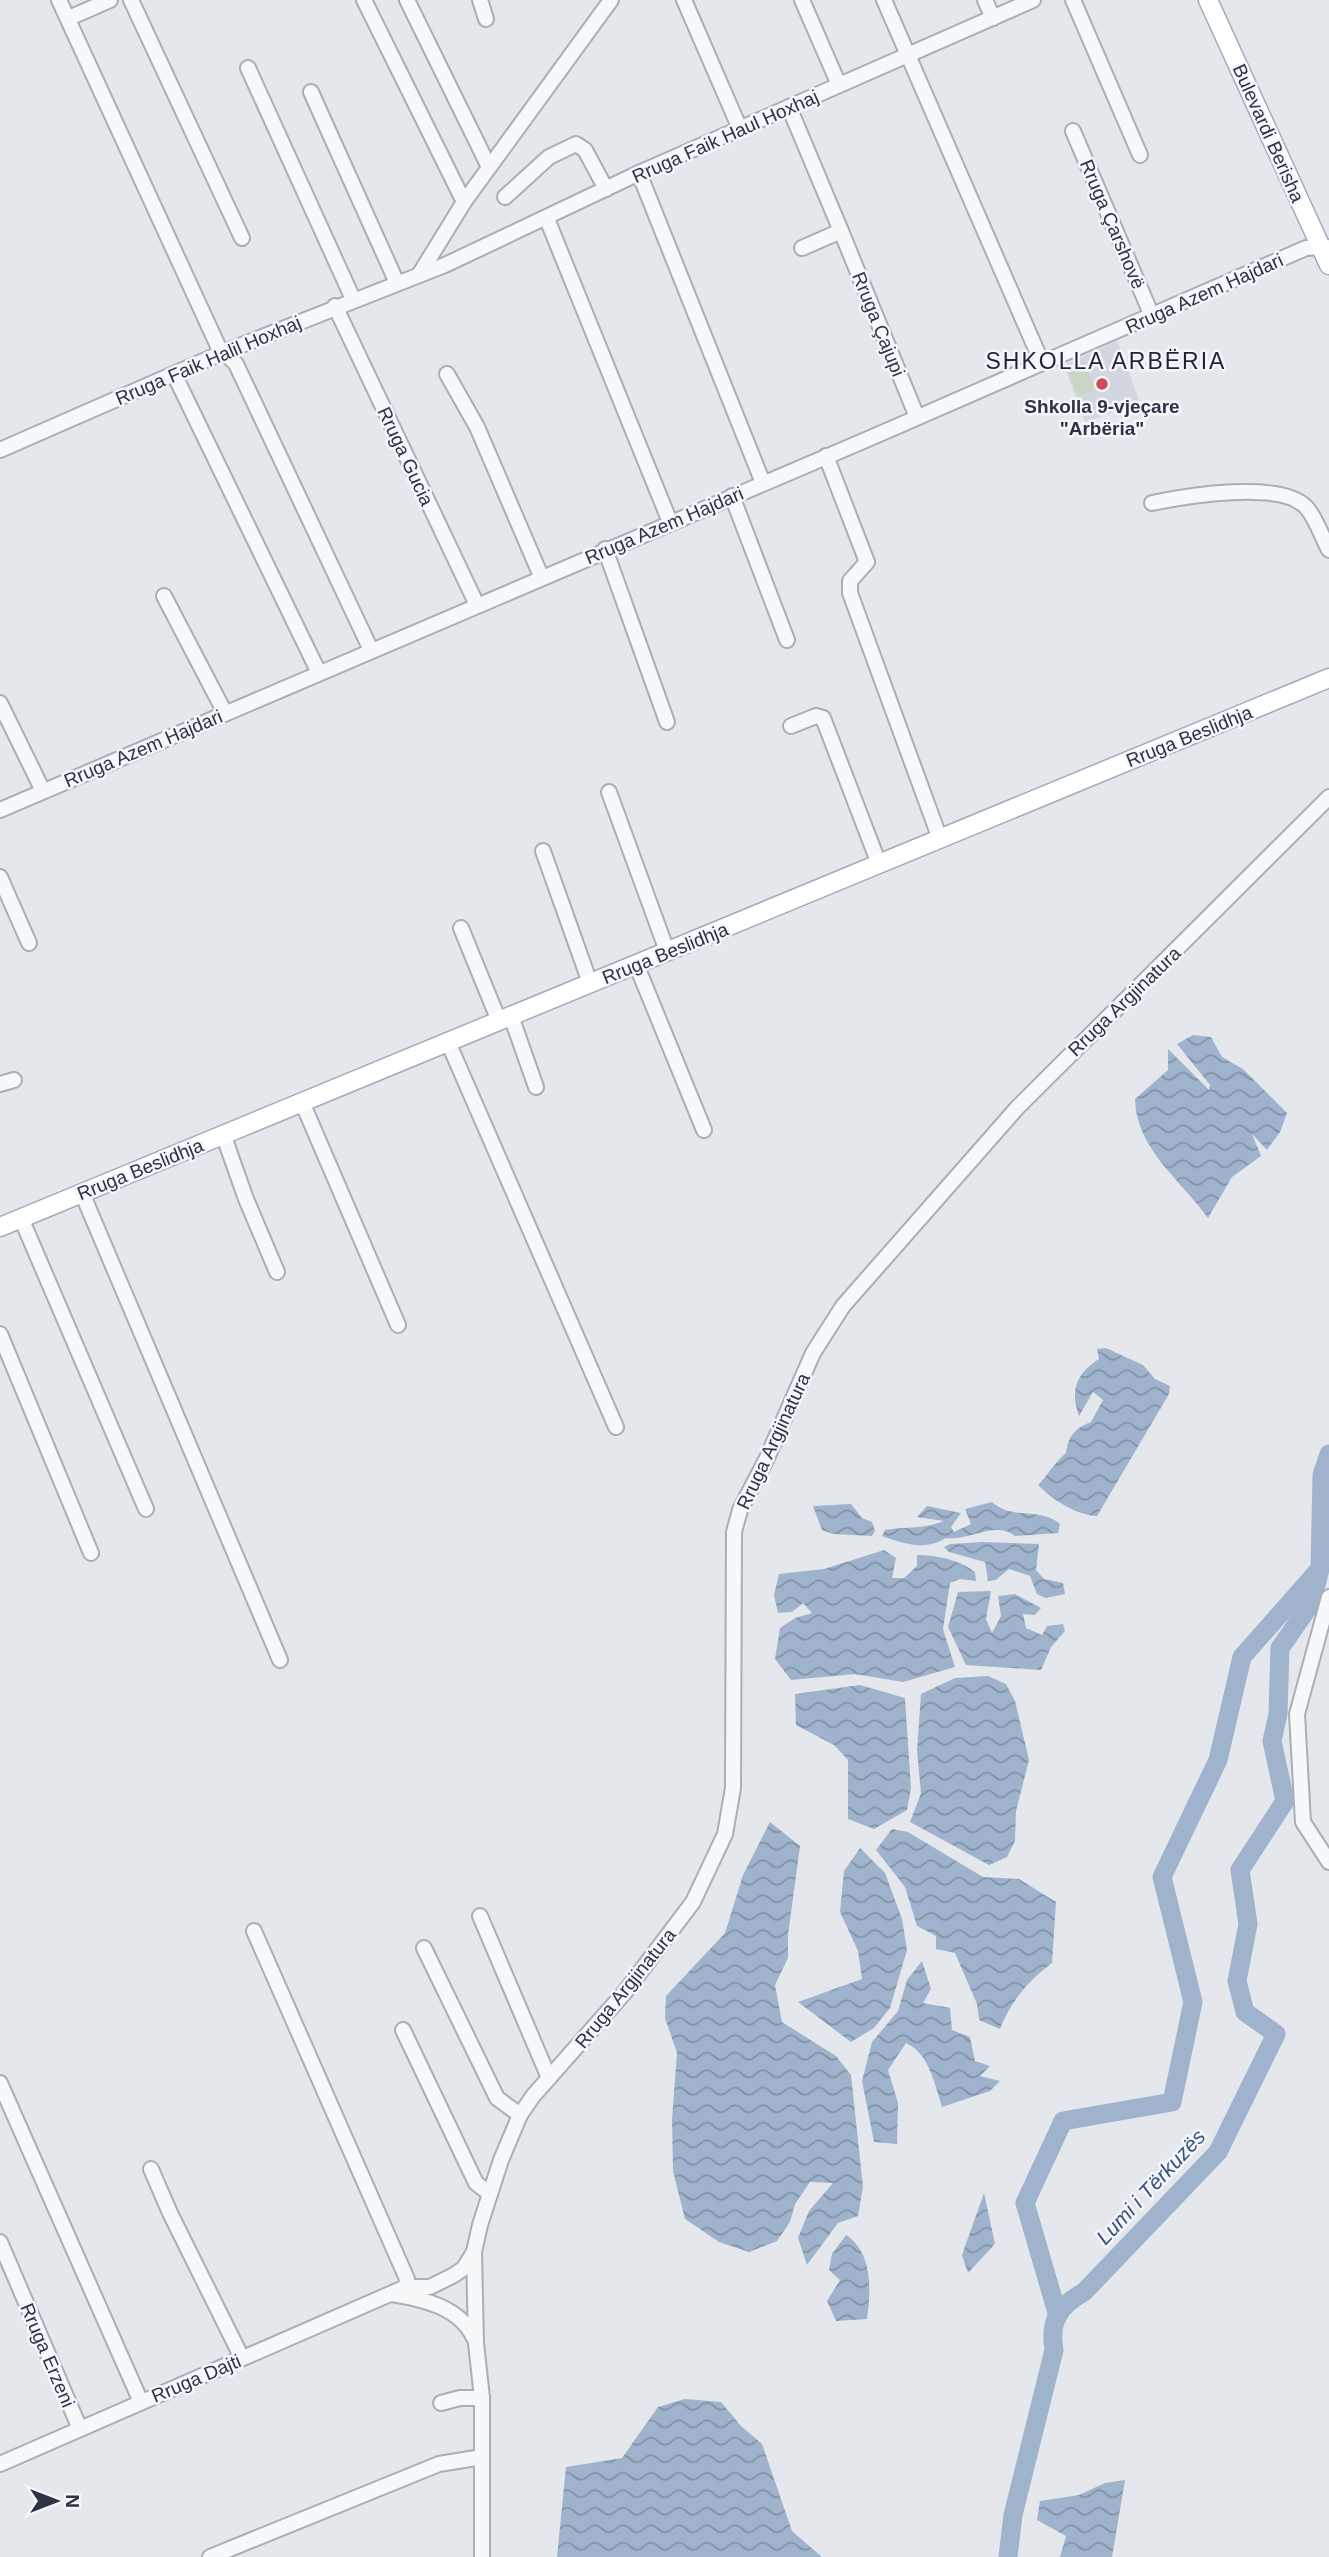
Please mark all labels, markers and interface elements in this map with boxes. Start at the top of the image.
street label: Bulevardi Berisha [1229,61,1309,206]
street label: Rruga Faik Haul Hoxhaj [629,86,822,187]
street label: Rruga Çarshovë [1076,156,1149,292]
street label: Rruga Azem Hajdari [1122,249,1286,338]
street label: Rruga Çajupi [848,269,909,380]
street label: Rruga Faik Halil Hoxhaj [112,312,304,409]
district label: SHKOLLA ARBËRIA [986,348,1226,374]
marker: Shkolla 9-vjeçare "Arbëria" [1094,376,1110,392]
place label: Shkolla 9-vjeçare "Arbëria" [1024,396,1180,439]
street label: Rruga Gucia [373,403,438,509]
street label: Rruga Azem Hajdari [582,483,747,568]
street label: Rruga Beslidhja [1123,701,1256,771]
street label: Rruga Azem Hajdari [61,706,226,791]
street label: Rruga Beslidhja [599,918,732,988]
street label: Rruga Argjinatura [1064,942,1185,1060]
street label: Rruga Beslidhja [74,1134,207,1204]
street label: Rruga Argjinatura [733,1369,814,1513]
street label: Rruga Argjinatura [571,1924,680,2052]
water label: Lumi i Tërkuzës [1092,2124,1210,2249]
street label: Rruga Erzeni [16,2300,79,2410]
street label: Rruga Dajti [148,2350,244,2407]
north arrow [21,2466,91,2536]
text: N [62,2494,83,2508]

